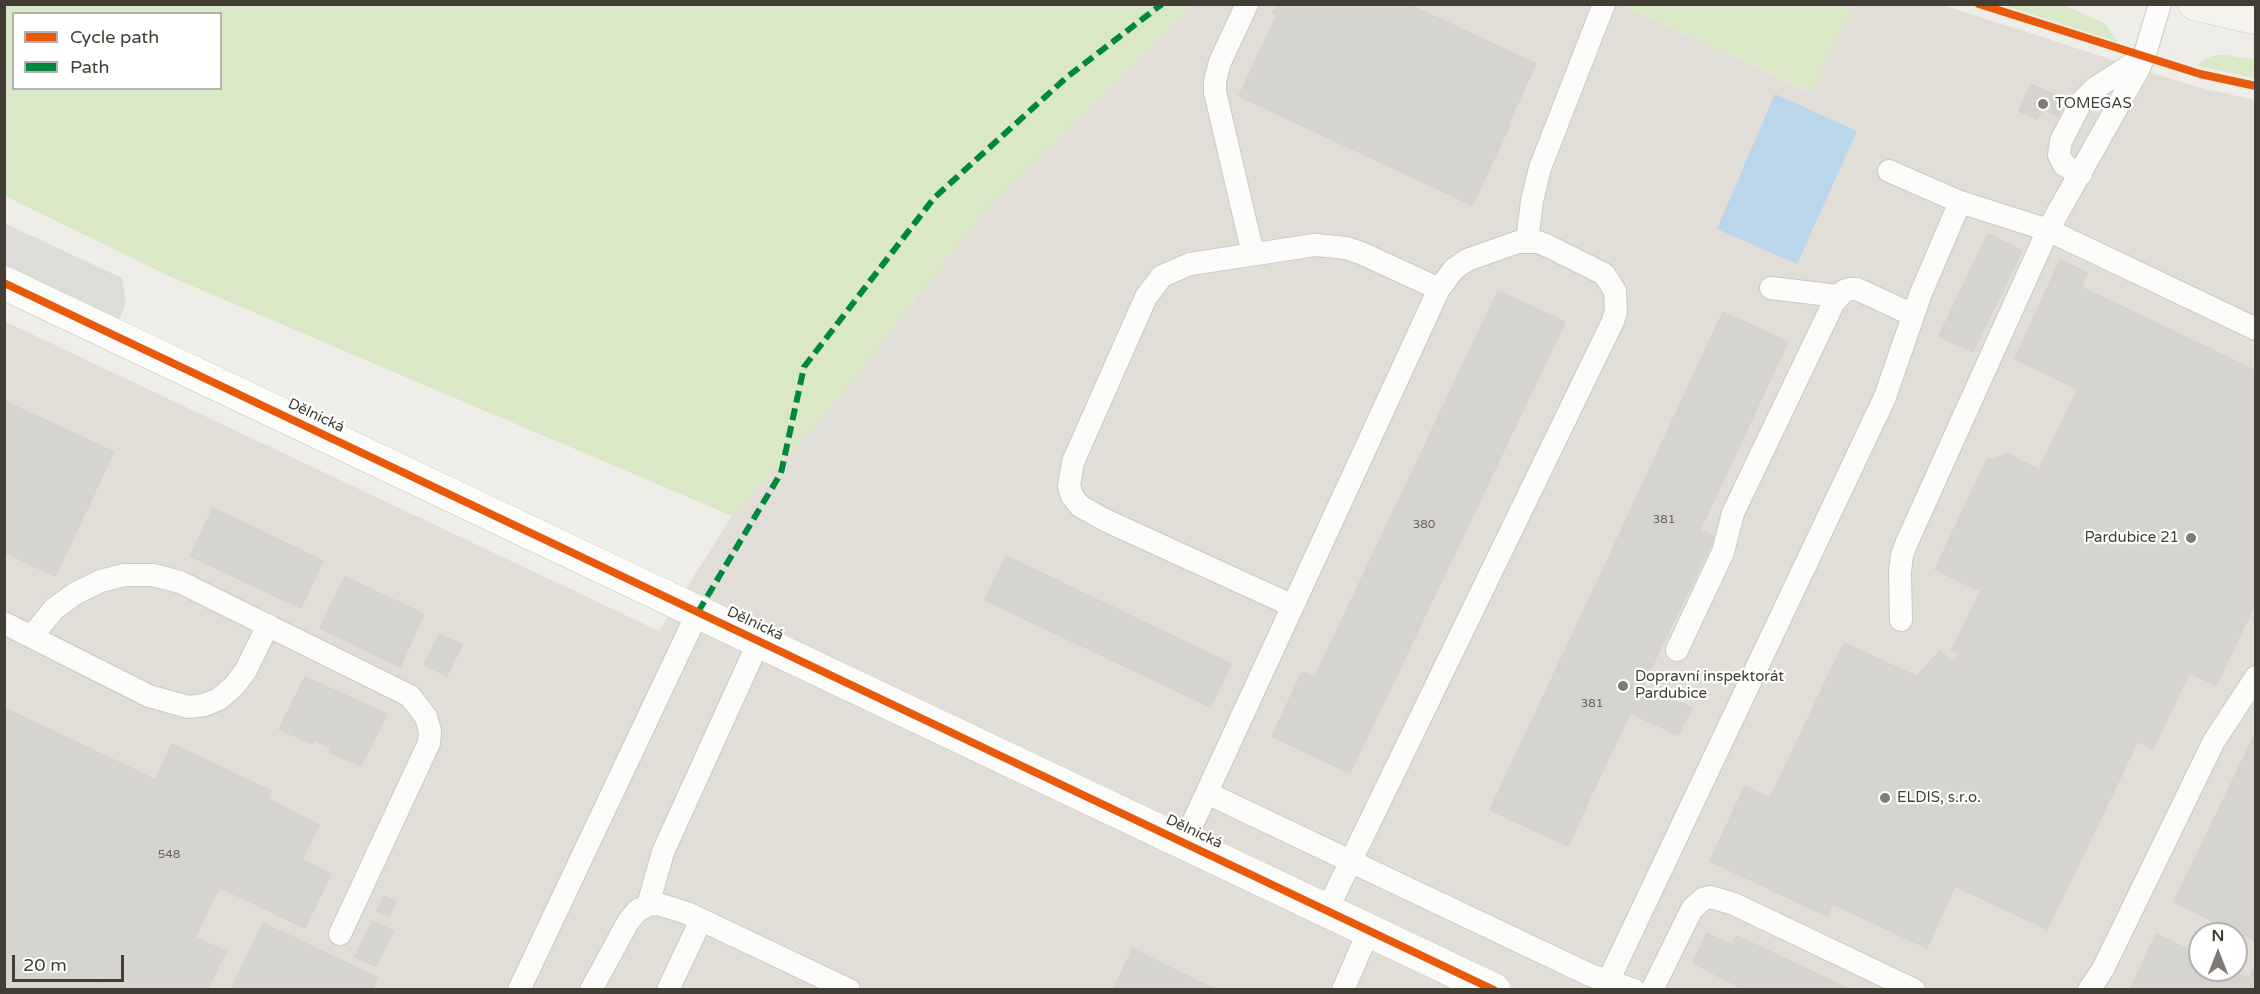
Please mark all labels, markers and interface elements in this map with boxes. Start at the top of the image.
legend [12,12,222,90]
text: Cycle path [70,26,159,48]
text: Path [70,56,109,78]
place label: TOMEGAS [2055,95,2132,113]
marker: TOMEGAS [2036,97,2050,111]
street label: Dělnická [285,395,347,437]
house number: 381 [1653,513,1675,527]
house number: 380 [1413,518,1435,532]
place label: Pardubice 21 [2084,529,2179,547]
marker: Pardubice 21 [2184,531,2198,545]
street label: Dělnická [724,603,786,645]
place label: Dopravní inspektorát Pardubice [1635,668,1784,703]
marker: Dopravní inspektorát Pardubice [1616,679,1630,693]
house number: 381 [1581,697,1603,711]
place label: ELDIS, s.r.o. [1897,789,1981,807]
marker: ELDIS, s.r.o. [1878,791,1892,805]
street label: Dělnická [1163,811,1225,853]
house number: 548 [158,848,180,862]
north arrow [2188,922,2248,982]
text: N [2212,926,2224,946]
scale bar [15,943,128,981]
text: 20 m [23,954,67,976]

